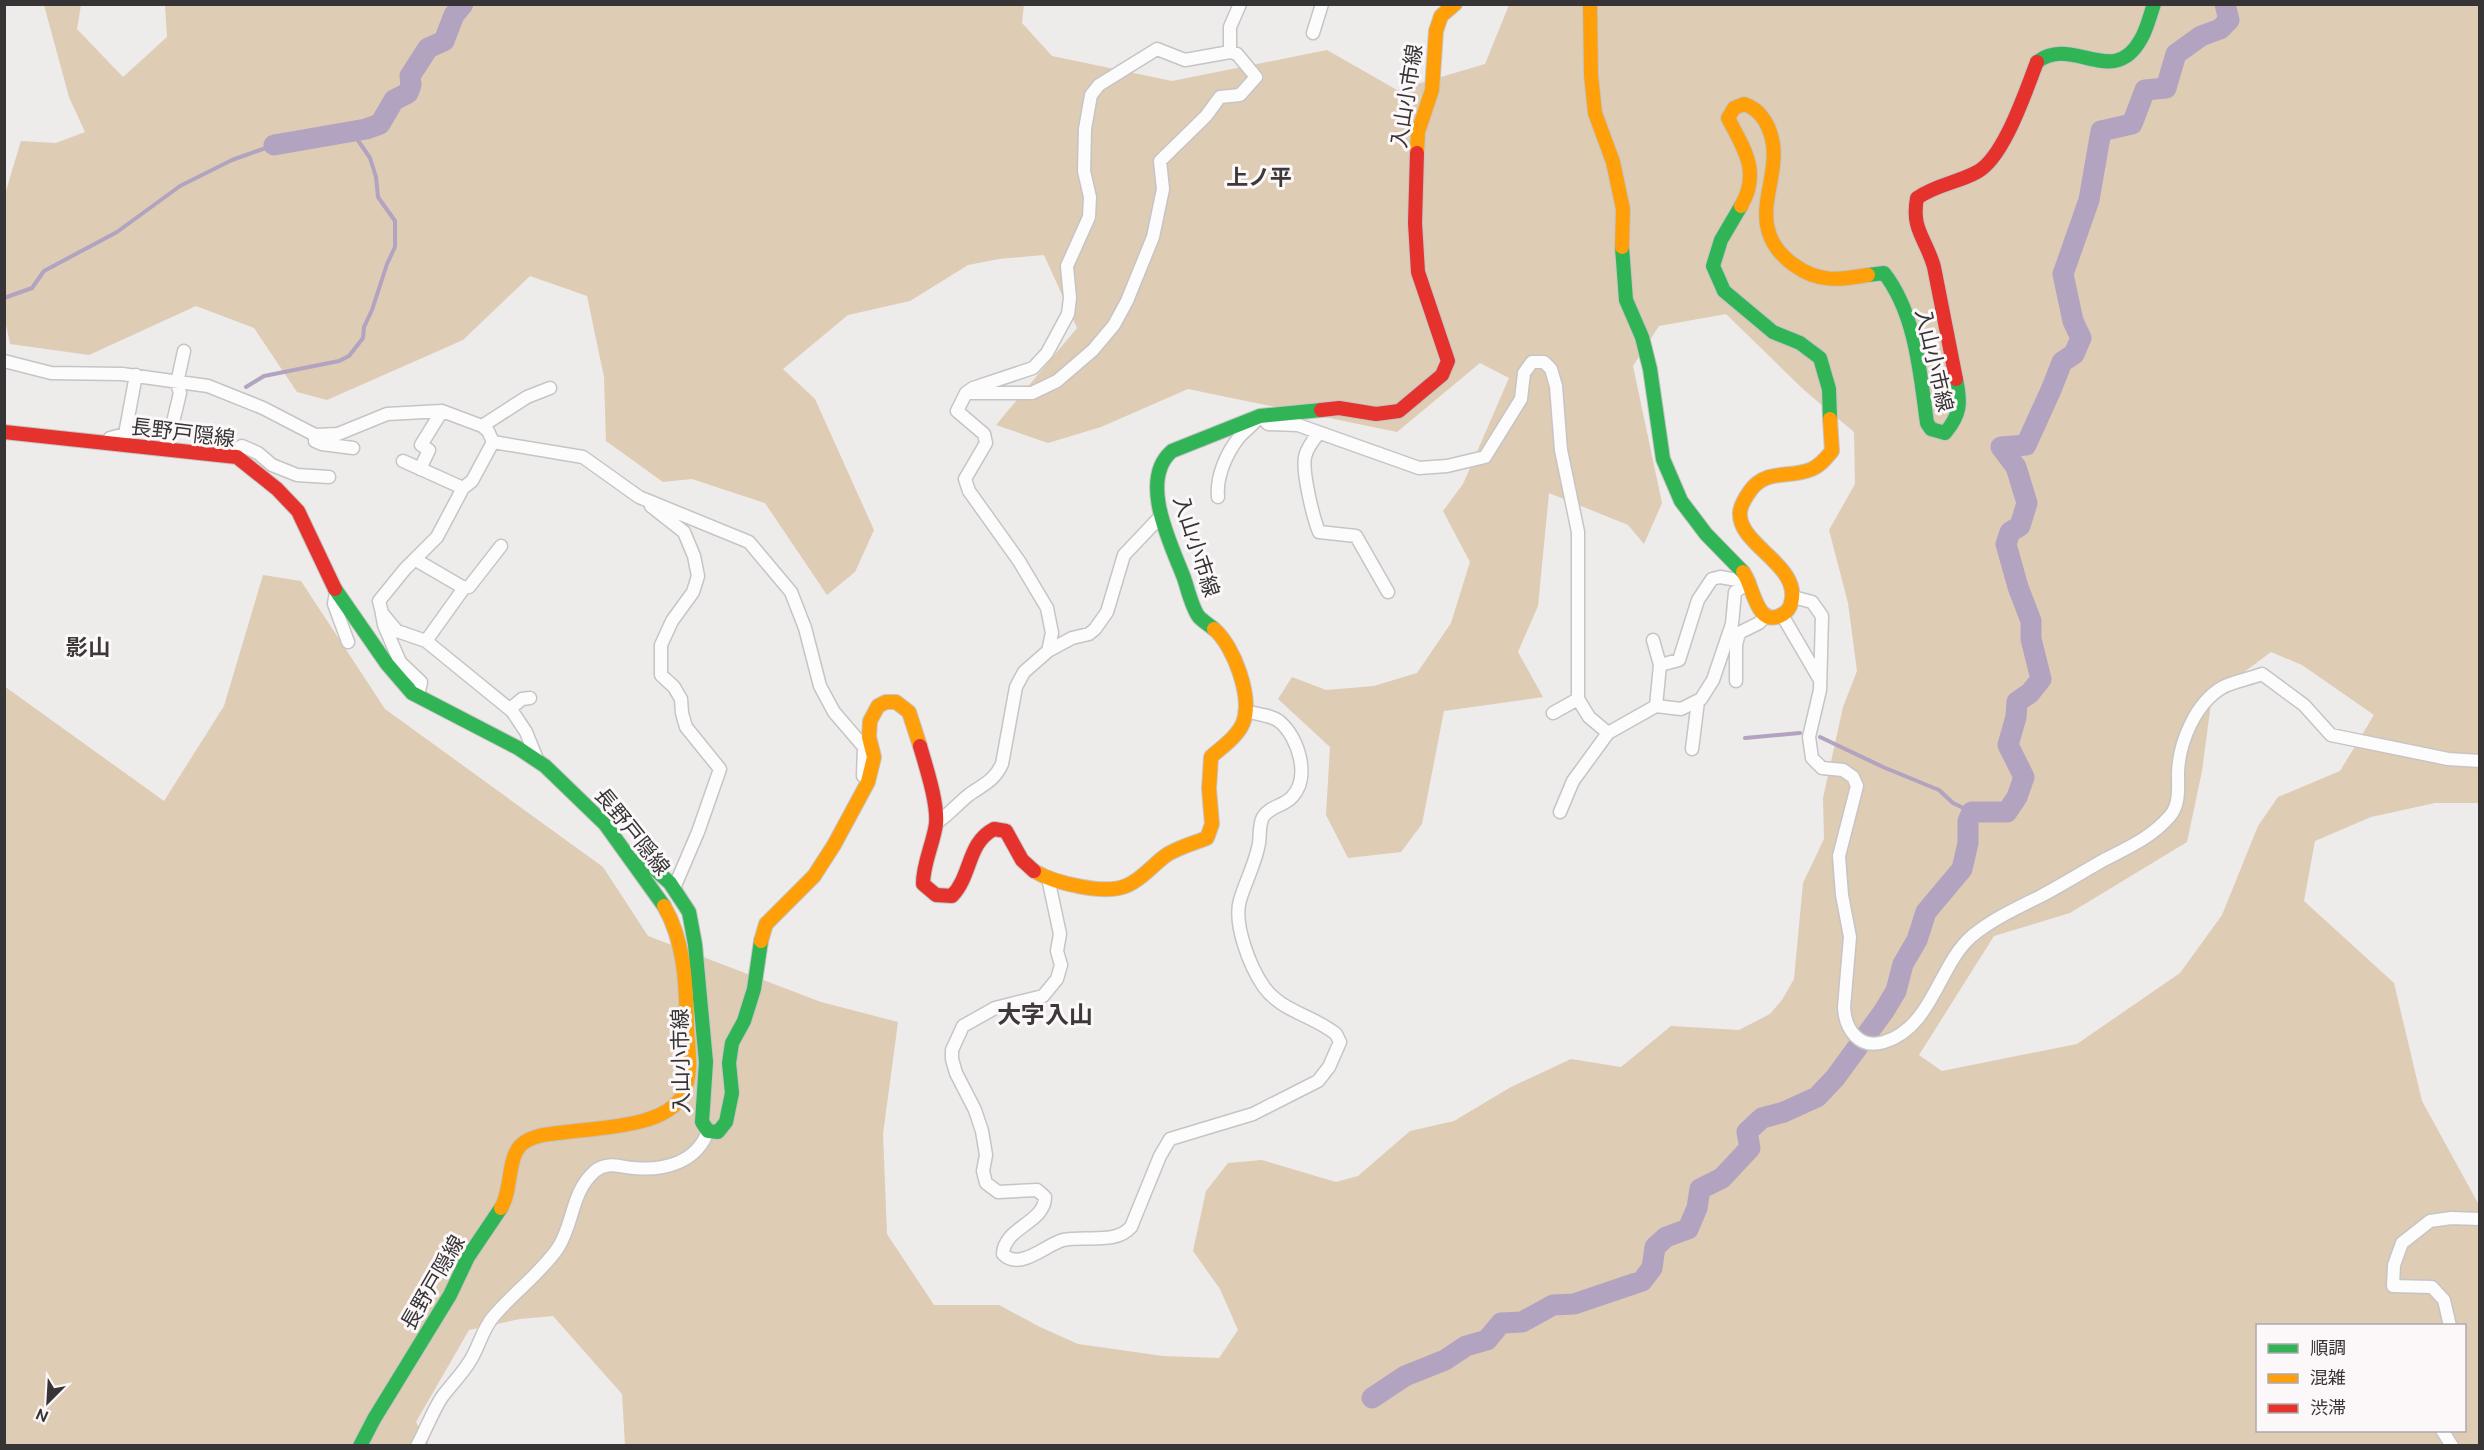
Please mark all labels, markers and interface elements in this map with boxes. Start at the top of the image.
street label: 入山小市線 [1386,42,1426,150]
district label: 上ノ平 [1226,164,1292,189]
street label: 入山小市線 [1911,306,1959,414]
street label: 長野戸隠線 [129,414,237,450]
street label: 入山小市線 [1169,492,1225,600]
district label: 影山 [66,634,110,659]
street label: 長野戸隠線 [591,783,675,879]
district label: 大字入山 [997,1001,1093,1028]
street label: 入山小市線 [667,1008,693,1114]
street label: 長野戸隠線 [395,1231,469,1333]
legend [2256,1324,2466,1432]
text: 順調 [2310,1337,2346,1357]
text: 混雑 [2310,1367,2346,1387]
north arrow [18,1372,78,1432]
text: 渋滞 [2310,1397,2346,1417]
text: N [33,1405,51,1426]

